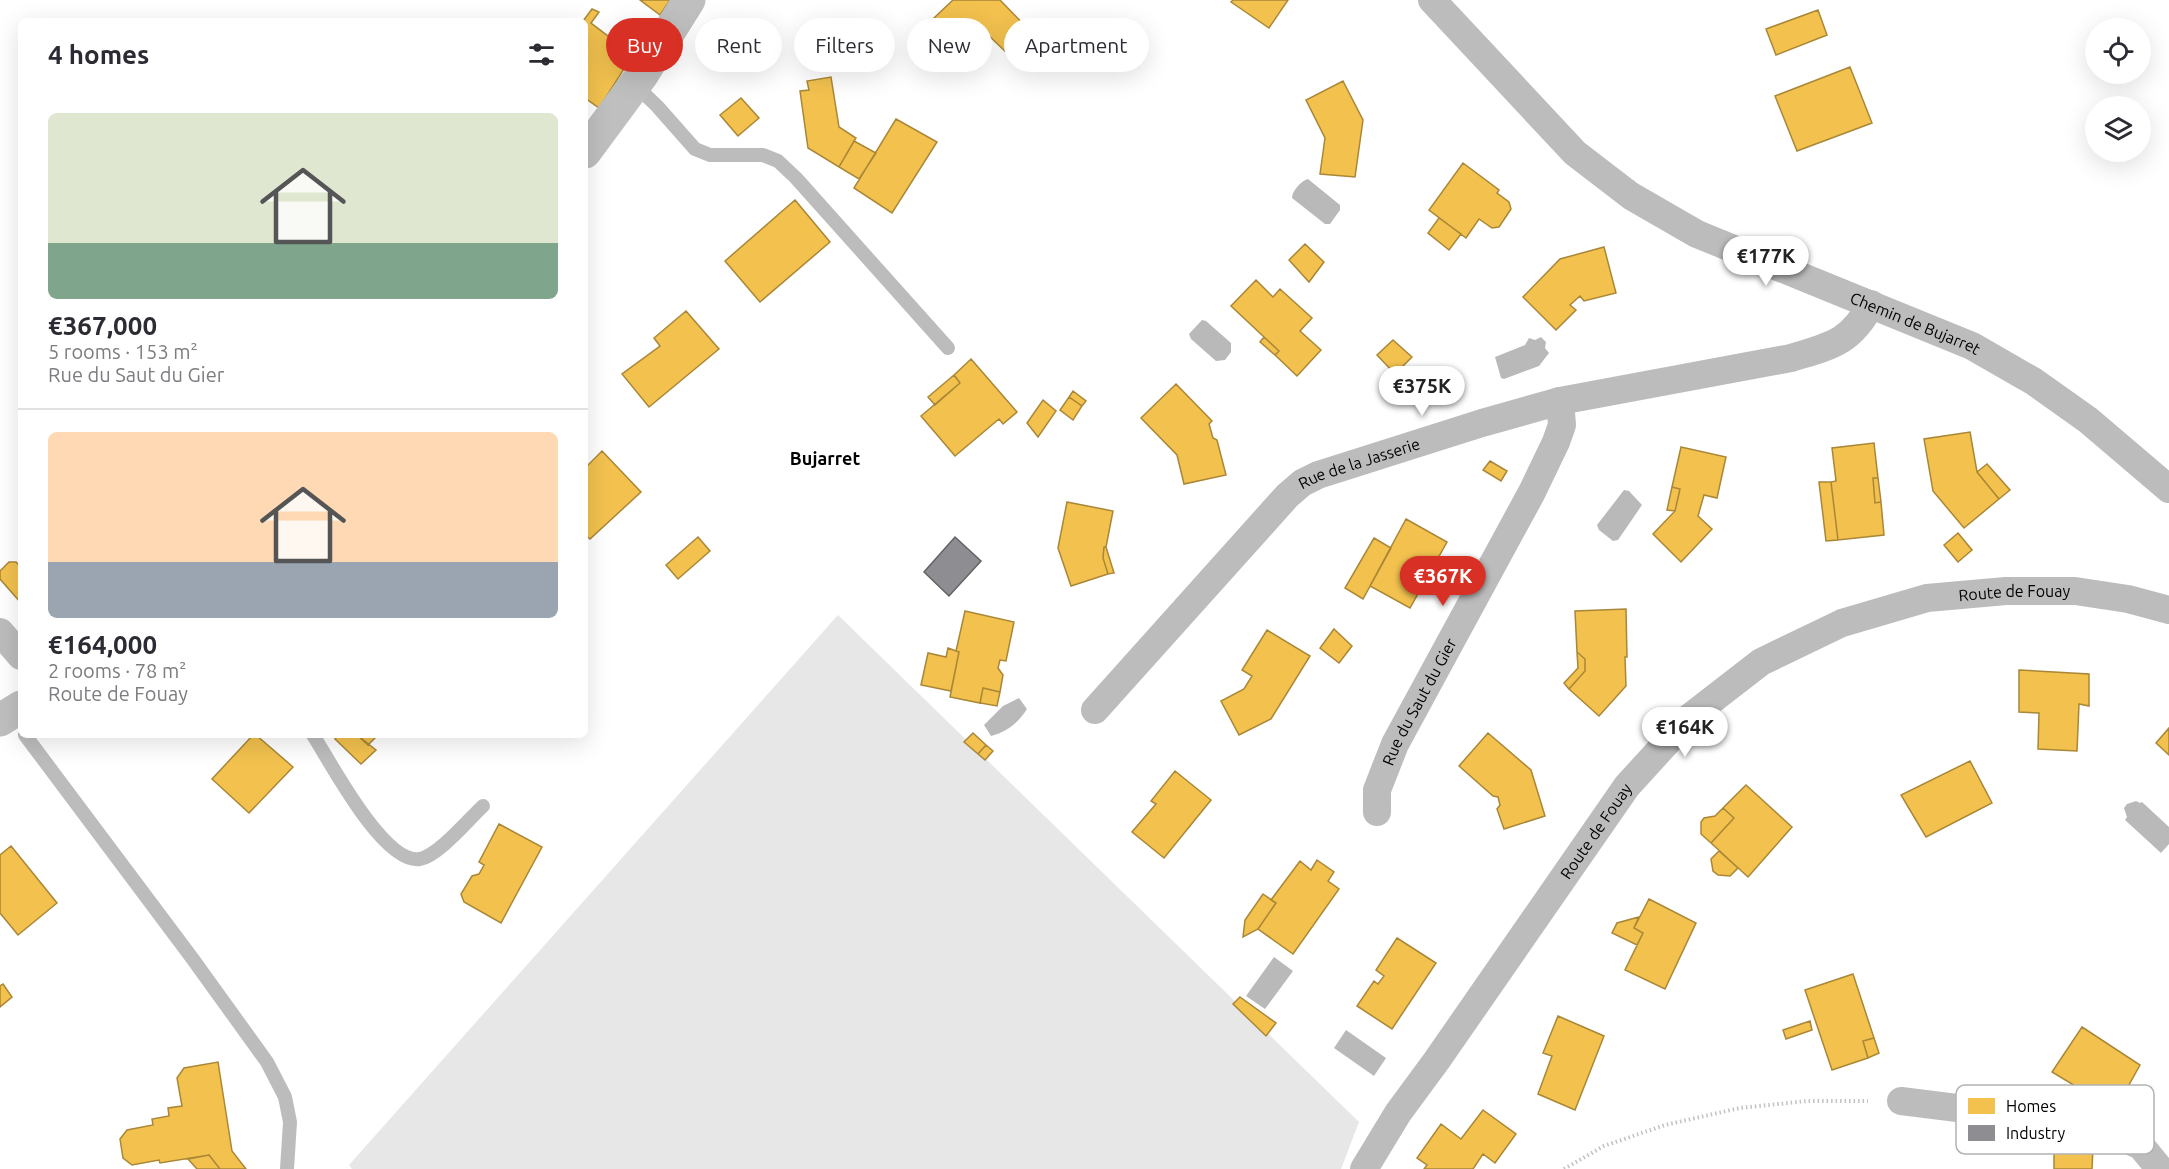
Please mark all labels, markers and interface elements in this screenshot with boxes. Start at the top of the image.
chip: Buy [606,18,683,72]
chip: Rent [695,18,782,72]
chip: Filters [794,18,895,72]
chip: New [907,18,992,72]
chip: Apartment [1004,18,1149,72]
map controls [2085,18,2151,162]
button: locate [2085,18,2151,84]
icon: filters [525,38,558,71]
text: 4 homes [48,40,149,69]
button: layers [2085,96,2151,162]
icon: home [249,152,357,260]
pin: €177K [1724,236,1808,287]
text: €177K [1737,244,1795,267]
street label: Chemin de Bujarret [1848,288,1984,358]
text: €367,000 [48,311,157,340]
text: 5 rooms · 153 m² [48,340,198,363]
text: Rue du Saut du Gier [48,363,224,386]
pin: €375K [1380,366,1464,417]
text: €375K [1393,374,1451,397]
street label: Rue de la Jasserie [1295,434,1422,492]
district label: Bujarret [790,448,860,468]
icon: home [249,471,357,579]
pin: €367K [1401,556,1485,607]
text: €367K [1414,564,1472,587]
street label: Route de Fouay [1958,582,2070,604]
text: €164,000 [48,630,157,659]
street label: Rue du Saut du Gier [1379,635,1460,768]
text: 2 rooms · 78 m² [48,659,186,682]
text: Route de Fouay [48,682,188,705]
pin: €164K [1643,707,1727,758]
text: €164K [1656,715,1714,738]
street label: Route de Fouay [1557,780,1635,882]
legend [1956,1085,2154,1154]
text: Homes [2006,1097,2056,1115]
text: Industry [2006,1124,2065,1142]

